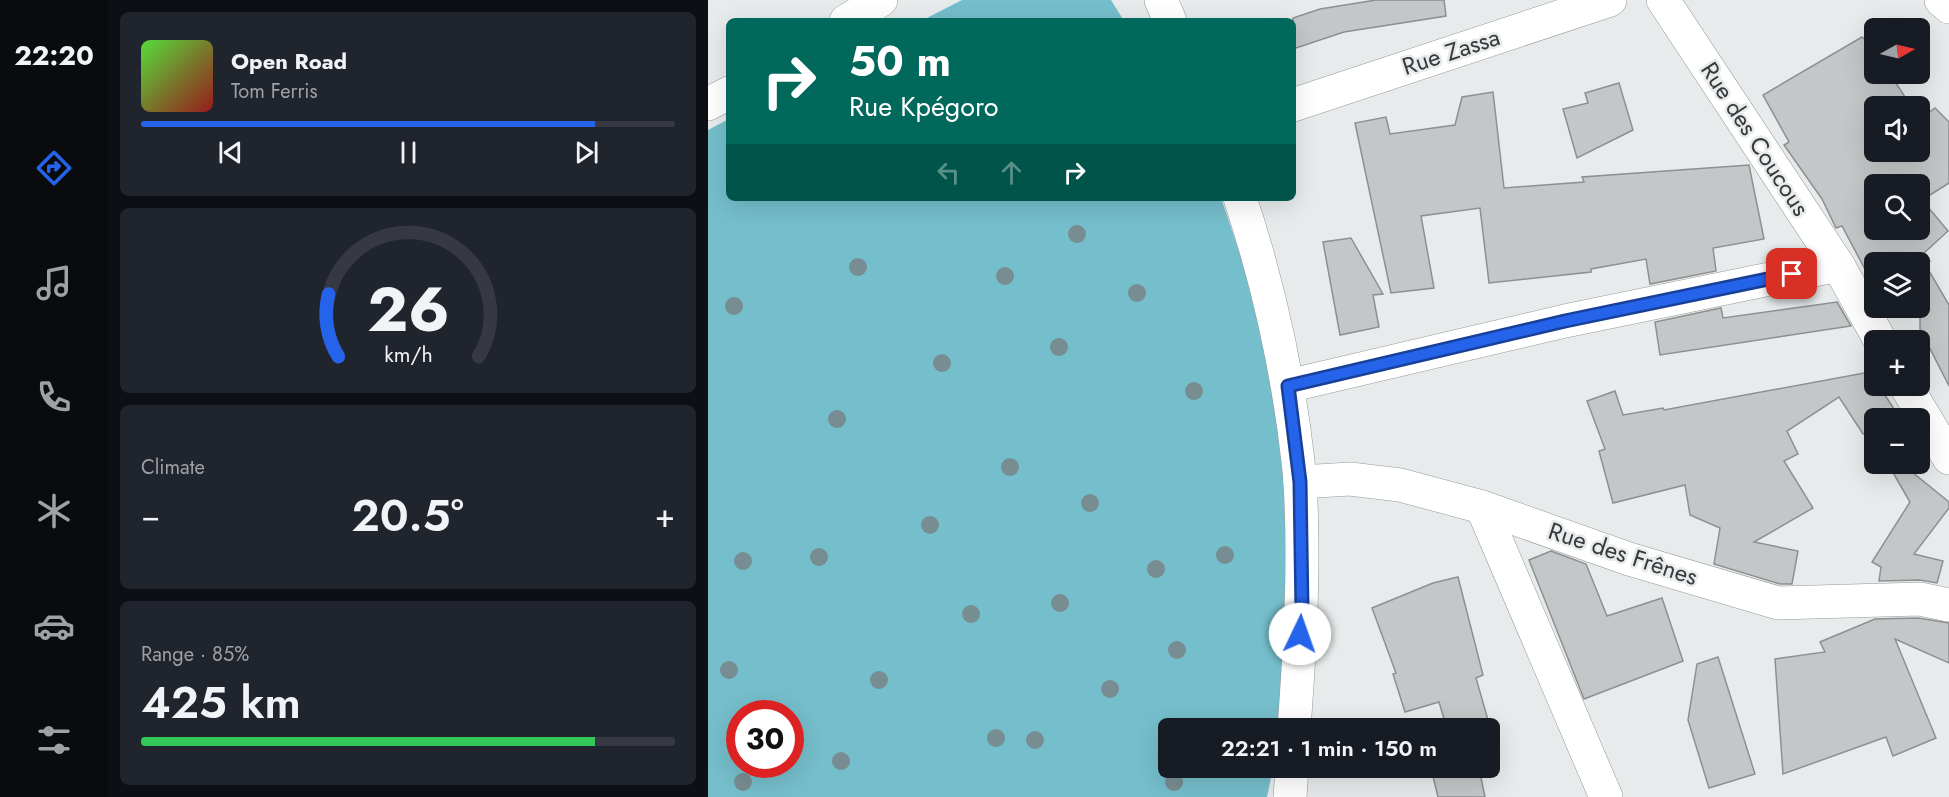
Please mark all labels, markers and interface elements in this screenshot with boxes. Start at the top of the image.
north arrow [1864,18,1930,84]
map controls [1864,18,1930,474]
street label: Rue Zassa [1397,19,1504,84]
text: 50 m [849,31,951,92]
text: 22:20 [14,36,94,75]
icon: right [750,42,828,120]
text: Open Road [231,45,347,77]
street label: Rue des Coucous [1692,55,1818,223]
text: Tom Ferris [231,77,318,106]
text: Rue Kpégoro [849,87,999,126]
button: sound [1864,96,1930,162]
icon: previous [214,136,247,169]
icon: pause [392,136,425,169]
icon: next [570,136,603,169]
icon: directions [33,147,75,189]
icon: left [932,156,965,189]
icon: ahead [995,156,1028,189]
icon: right [1058,156,1091,189]
button: search [1864,174,1930,240]
pin [1766,248,1817,299]
button: layers [1864,252,1930,318]
icon: arrive [1775,257,1808,290]
icon: music [33,262,75,304]
text: 26 [367,265,449,355]
button: + [1864,330,1930,396]
text: km/h [384,340,432,371]
icon: phone [33,376,75,418]
button: − [1864,408,1930,474]
text: Climate [141,453,205,482]
text: 20.5° [351,483,464,548]
icon: climate [33,490,75,532]
text: − [141,492,160,539]
text: + [655,492,675,539]
street label: Rue des Frênes [1544,513,1702,594]
position arrow [1268,602,1332,666]
icon: car [33,605,75,647]
text: Range · 85% [141,640,249,669]
text: 425 km [141,670,301,735]
speed limit sign: 30 [726,700,804,778]
icon: filters [33,719,75,761]
text: 22:21 · 1 min · 150 m [1221,732,1437,764]

